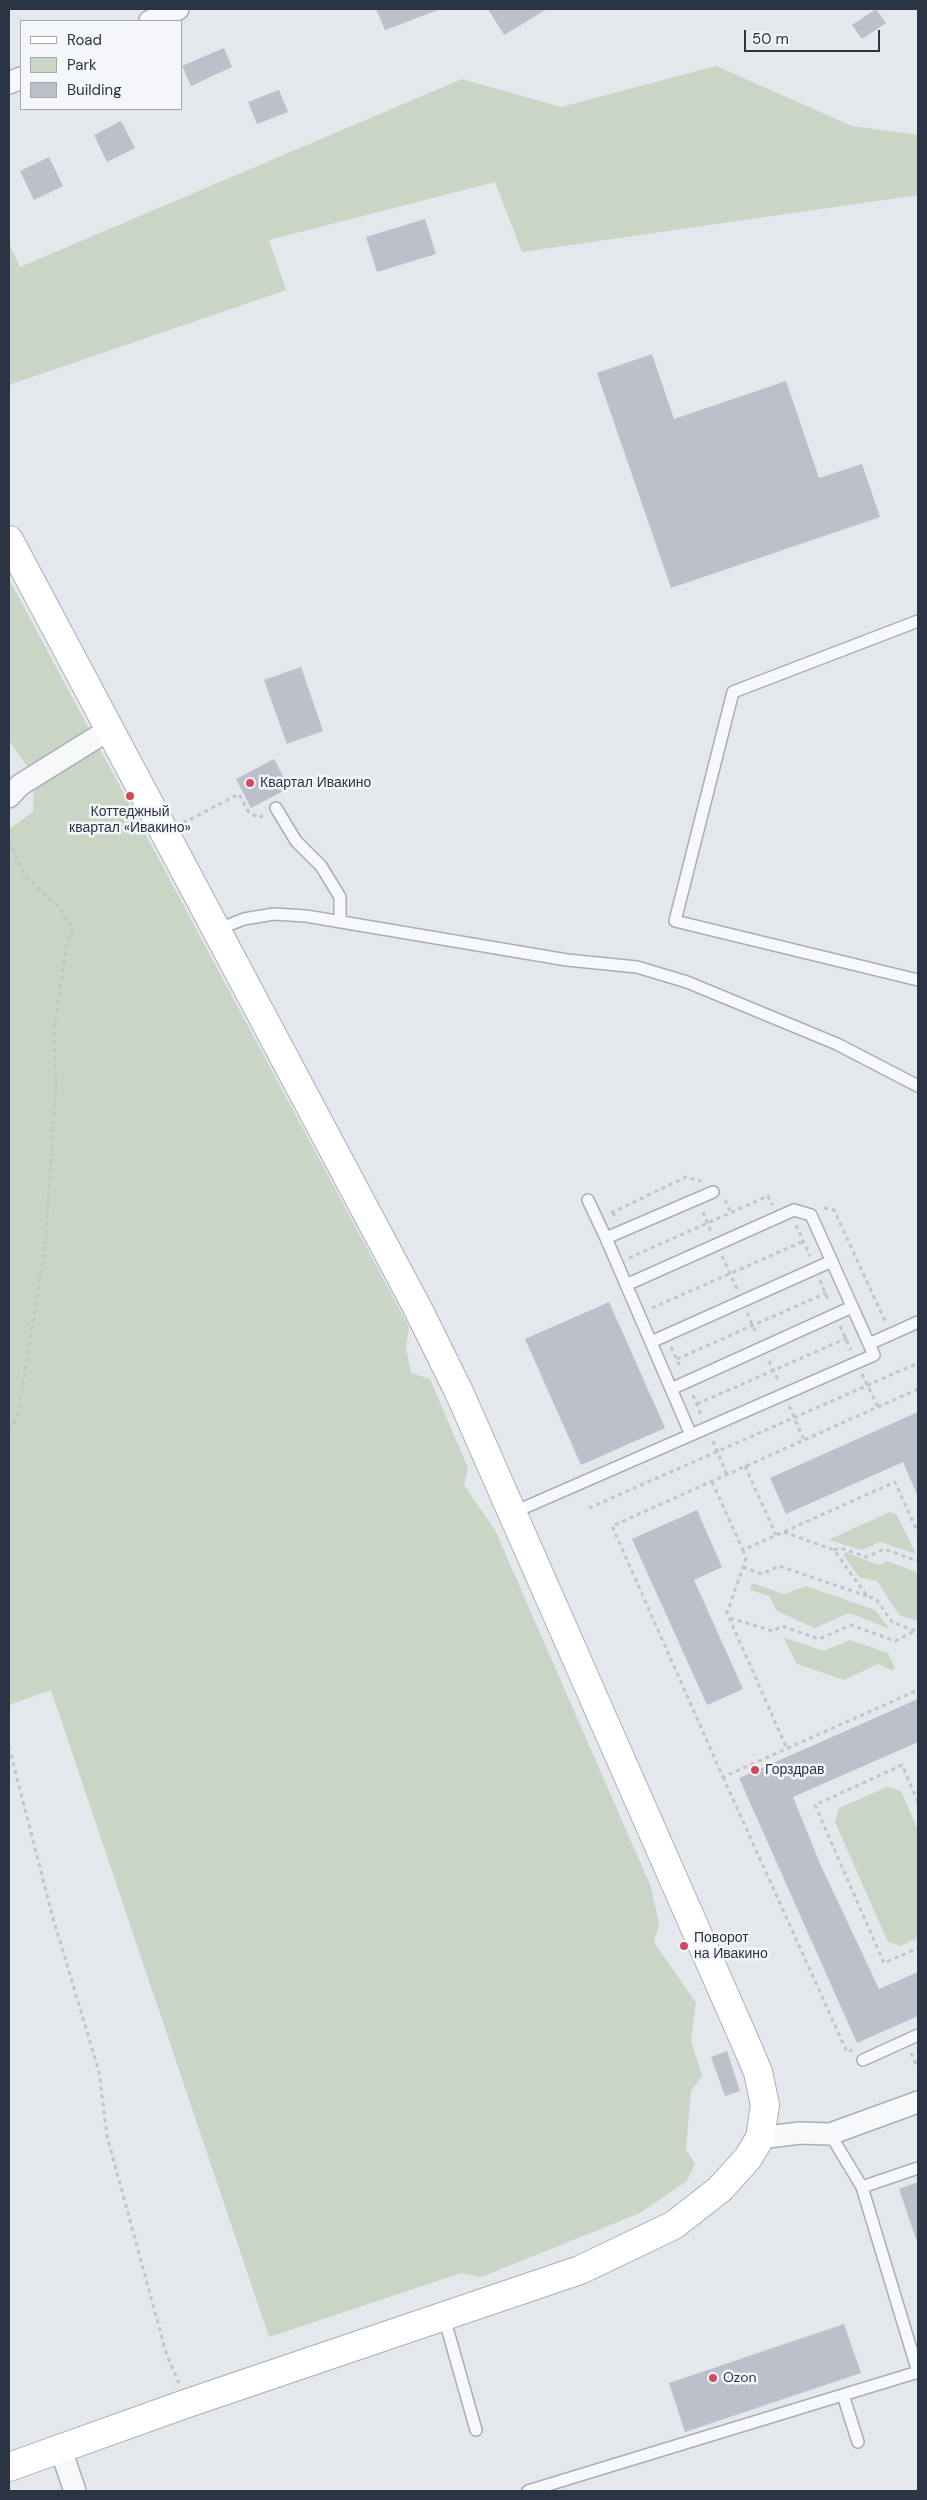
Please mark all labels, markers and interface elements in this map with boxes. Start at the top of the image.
legend [20,20,182,110]
scale bar [747,20,883,52]
text: 50 m [752,29,789,49]
text: Road [67,30,102,50]
text: Park [67,55,97,75]
text: Building [67,80,122,100]
place label: Квартал Ивакино [260,775,371,791]
marker: Квартал Ивакино [244,777,256,789]
marker: Коттеджный квартал «Ивакино» [124,790,136,802]
place label: Коттеджный квартал «Ивакино» [69,804,191,836]
place label: Горздрав [765,1762,824,1778]
marker: Горздрав [749,1764,761,1776]
place label: Поворот на Ивакино [694,1930,768,1962]
marker: Поворот на Ивакино [678,1940,690,1952]
place label: Ozon [723,2370,757,2386]
marker: Ozon [707,2372,719,2384]

